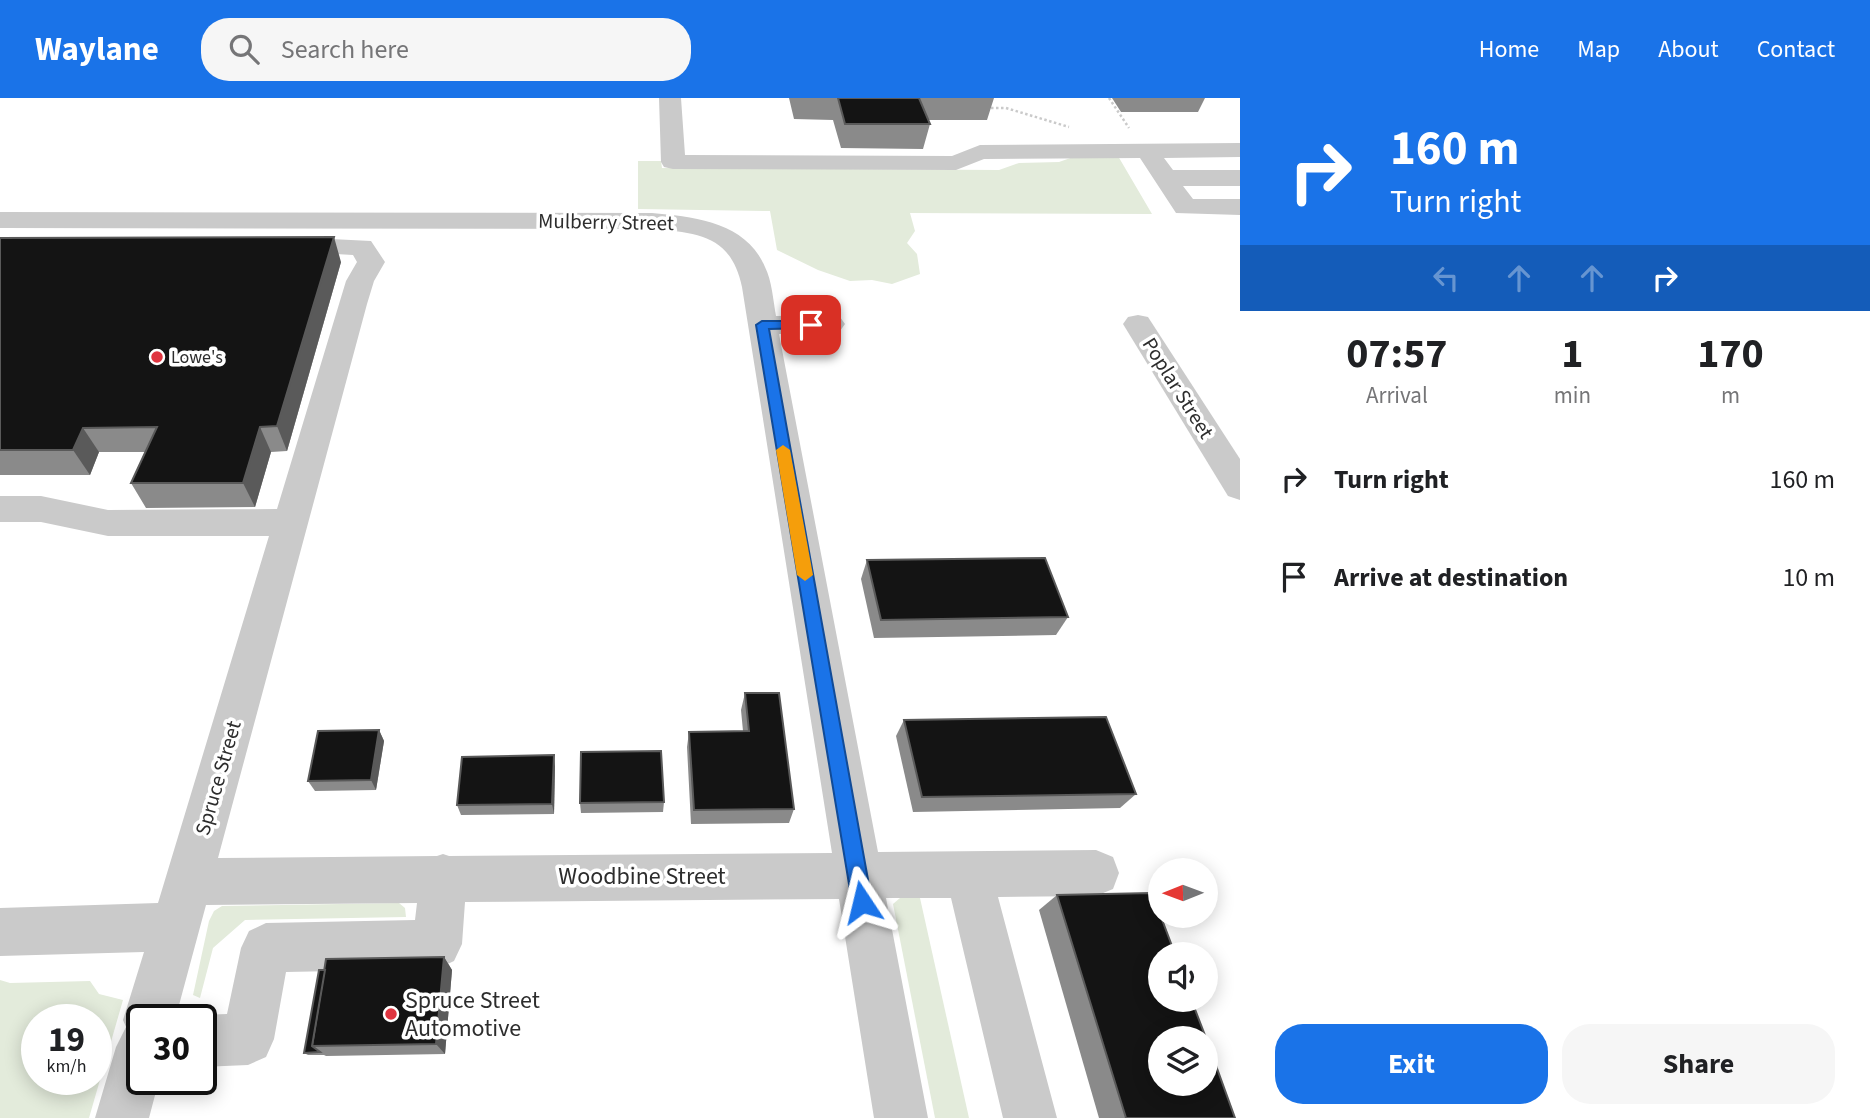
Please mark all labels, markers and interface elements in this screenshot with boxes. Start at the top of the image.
search box [201,18,691,81]
text: Waylane [35,26,159,73]
icon: search [225,30,263,68]
text: Search here [281,31,409,68]
text: Home [1479,32,1539,67]
text: Map [1577,32,1620,67]
text: About [1658,32,1719,67]
text: Contact [1757,32,1835,67]
text: 160 m [1390,114,1519,184]
icon: right [1275,126,1366,217]
text: Turn right [1390,179,1521,225]
street label: Mulberry Street [538,206,674,238]
icon: left [1427,259,1465,297]
icon: ahead [1500,259,1538,297]
icon: ahead [1573,259,1611,297]
icon: right [1646,259,1684,297]
pin [781,295,841,355]
icon: arrive [792,306,830,344]
text: 07:57 [1346,324,1448,384]
text: 1 [1561,324,1583,384]
text: 170 [1697,324,1764,384]
street label: Poplar Street [1135,332,1221,444]
place label: Lowe's [171,345,223,370]
marker: Lowe's [149,349,165,365]
text: Arrival [1366,379,1428,412]
text: min [1554,379,1591,412]
text: m [1721,379,1740,412]
icon: right [1275,460,1313,498]
text: Turn right [1334,461,1449,498]
text: 160 m [1769,461,1835,498]
icon: arrive [1275,558,1313,596]
text: Arrive at destination [1334,559,1568,596]
text: 10 m [1782,559,1835,596]
street label: Spruce Street [187,717,249,839]
north arrow [1148,858,1218,928]
map controls [1148,858,1218,1096]
street label: Woodbine Street [558,859,726,894]
position arrow [825,865,899,939]
button: sound [1148,942,1218,1012]
place label: Spruce Street Automotive [405,983,540,1046]
speed limit sign: 30 [126,1004,217,1095]
marker: Spruce Street Automotive [383,1006,399,1022]
text: 19 [48,1015,85,1065]
button: Exit [1275,1024,1548,1104]
button: Share [1562,1024,1835,1104]
button: layers [1148,1026,1218,1096]
text: km/h [47,1054,86,1079]

